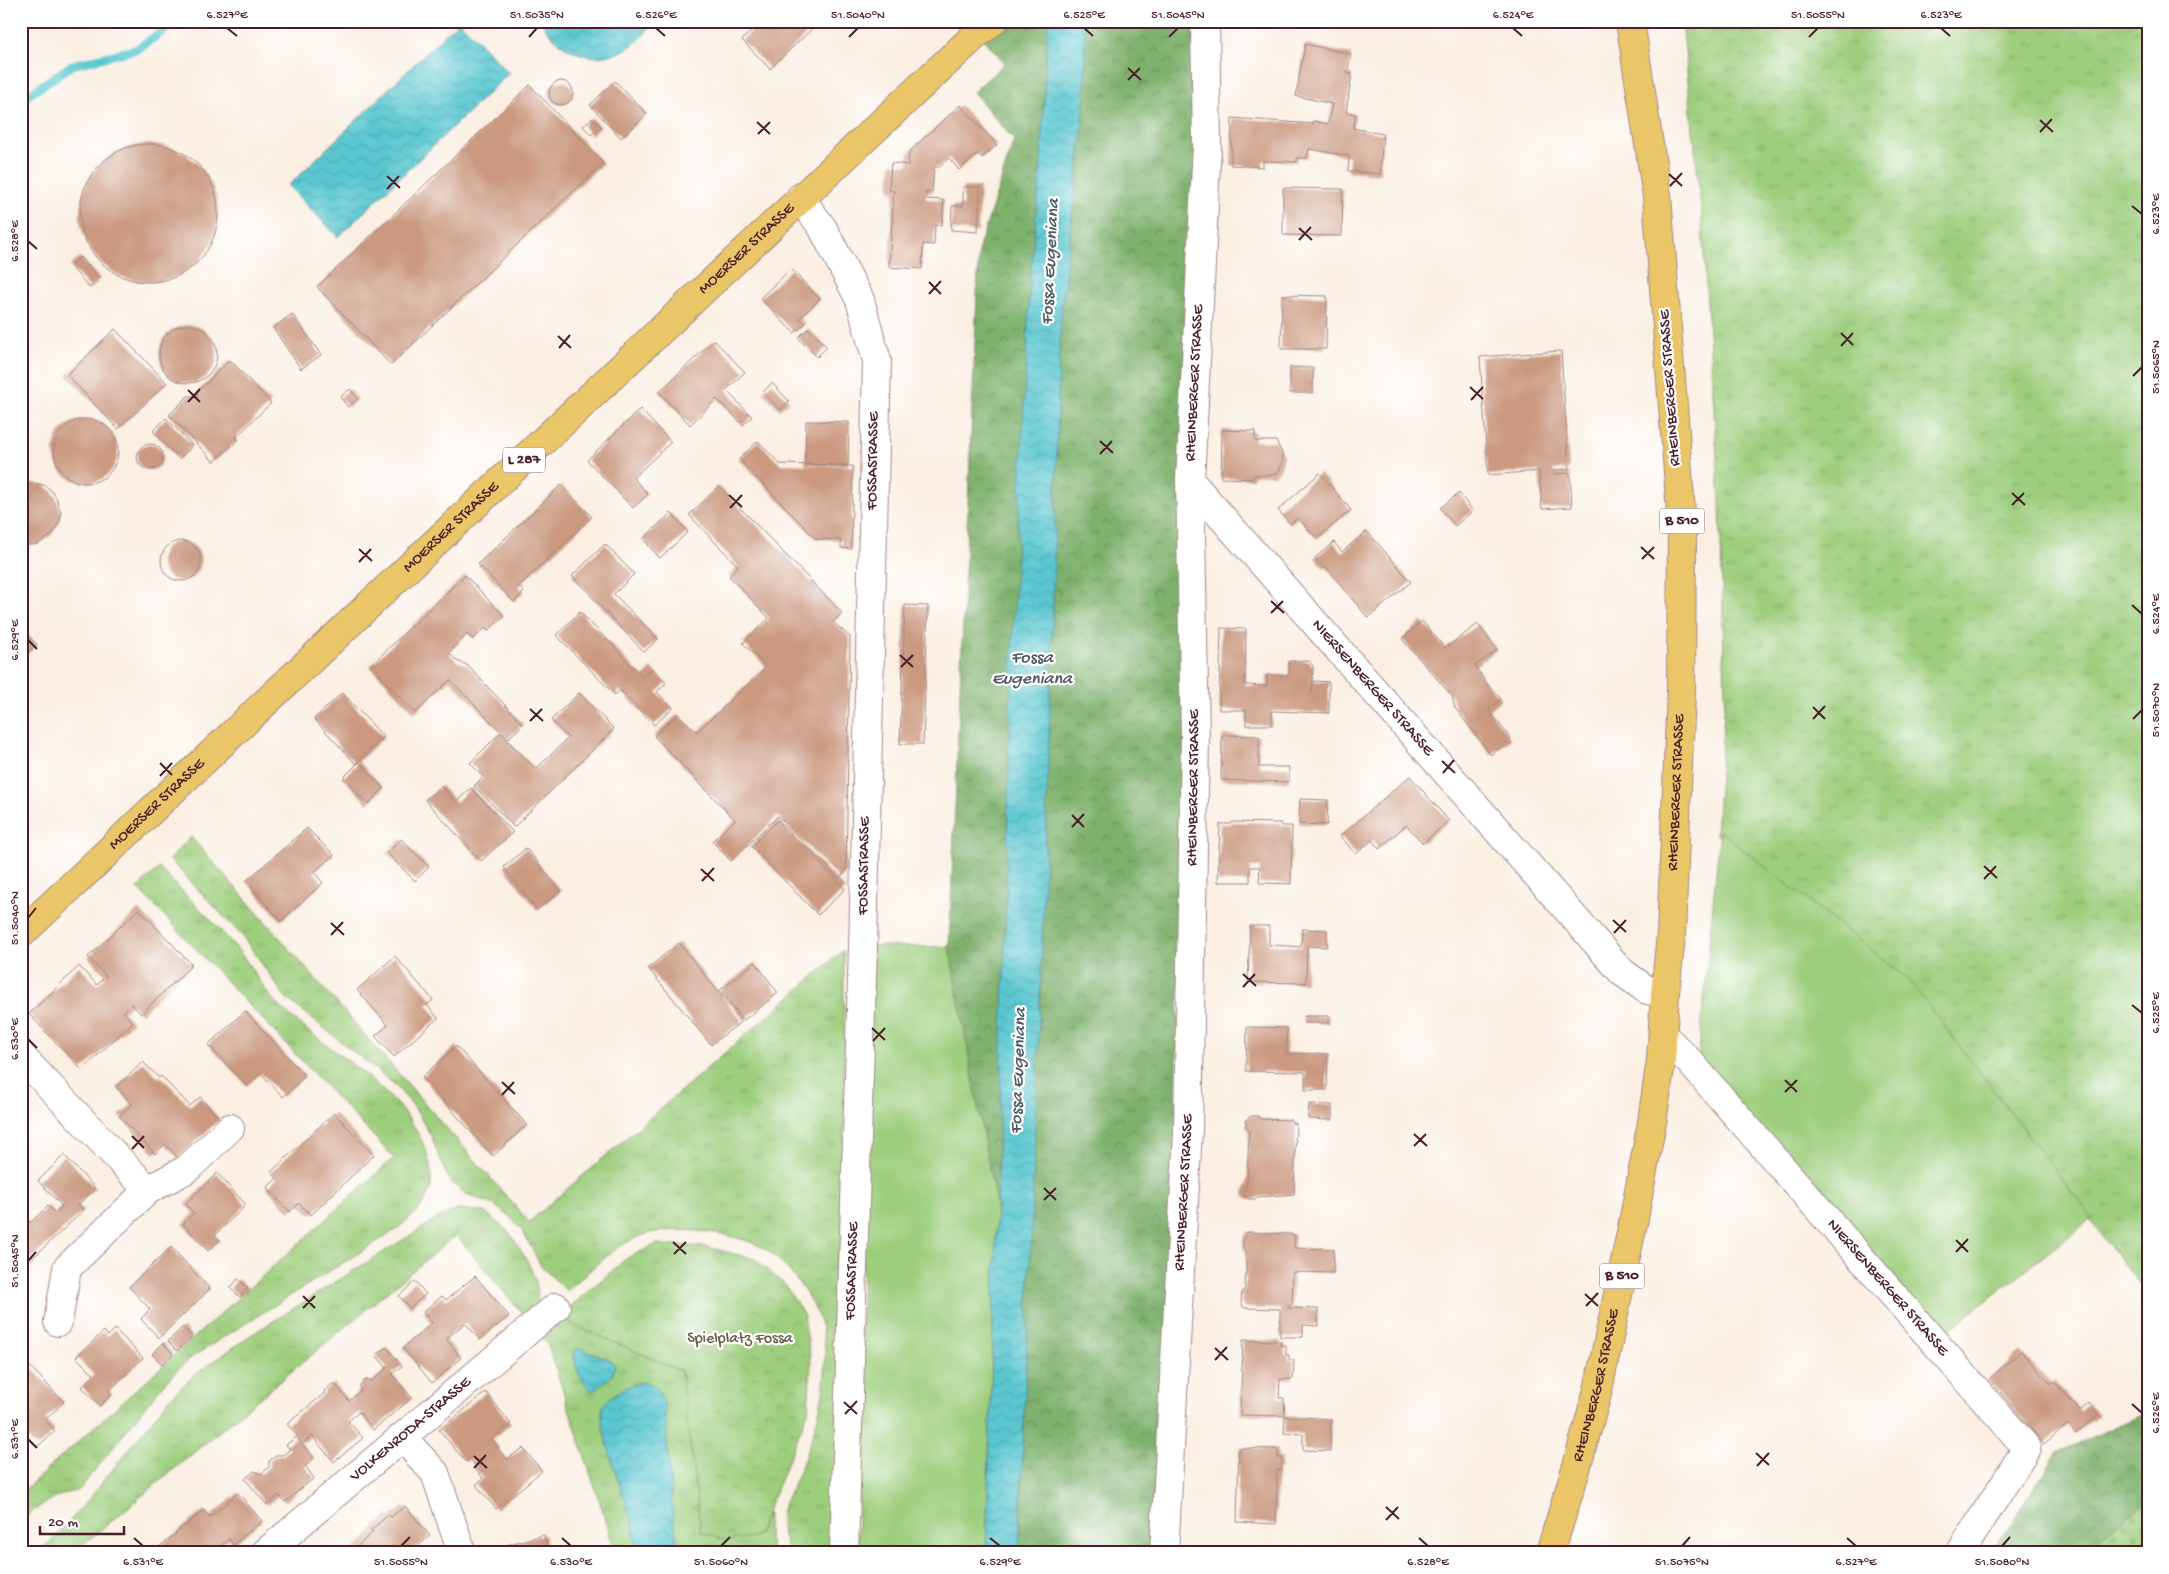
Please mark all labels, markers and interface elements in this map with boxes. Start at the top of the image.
text: 6.527°E [206,9,248,23]
text: 51.5035°N [510,9,564,23]
text: 6.526°E [635,9,677,23]
text: 51.5040°N [831,9,885,23]
text: 6.525°E [1063,9,1105,23]
text: 51.5045°N [1151,9,1205,23]
text: 6.524°E [1493,9,1534,23]
text: 51.5055°N [1791,9,1845,23]
text: 6.523°E [1920,9,1962,23]
text: 6.523°E [2150,193,2164,235]
water label: Fossa Eugeniana [1037,197,1065,326]
street label: MOERSER STRASSE [695,199,800,299]
text: 6.528°E [9,220,23,262]
street label: RHEINBERGER STRASSE [1182,303,1208,462]
street label: RHEINBERGER STRASSE [1656,308,1686,467]
text: 51.5065°N [2150,340,2164,394]
street label: FOSSASTRASSE [864,411,884,511]
road number: L 287 [503,448,545,472]
street label: MOERSER STRASSE [399,477,504,577]
road number: B 510 [1660,508,1704,534]
text: 6.524°E [2150,593,2164,634]
street label: NIERSENBERGER STRASSE [1307,616,1438,761]
text: 6.529°E [9,619,23,660]
water label: Fossa Eugeniana [992,648,1073,690]
text: 51.5070°N [2150,683,2164,737]
street label: RHEINBERGER STRASSE [1183,708,1205,866]
street label: RHEINBERGER STRASSE [1664,713,1690,871]
street label: MOERSER STRASSE [105,754,210,854]
street label: FOSSASTRASSE [855,816,875,916]
text: 51.5040°N [9,891,23,945]
text: 6.525°E [2150,992,2164,1034]
water label: Fossa Eugeniana [1006,1007,1032,1134]
text: 6.530°E [9,1017,23,1060]
street label: RHEINBERGER STRASSE [1171,1113,1198,1271]
street label: NIERSENBERGER STRASSE [1822,1216,1953,1361]
street label: FOSSASTRASSE [842,1221,864,1321]
text: 51.5045°N [9,1234,23,1288]
road number: B 510 [1600,1264,1644,1288]
street label: RHEINBERGER STRASSE [1569,1306,1624,1464]
park label: Spielplatz Fossa [687,1330,794,1349]
street label: VOLKENRODA-STRASSE [346,1372,476,1487]
text: 6.526°E [2150,1392,2164,1434]
text: 6.531°E [9,1418,23,1459]
scale bar [40,1504,124,1536]
text: 20 m [48,1514,78,1532]
text: 6.531°E [123,1556,164,1570]
text: 51.5055°N [374,1556,428,1570]
text: 6.530°E [550,1556,593,1570]
text: 51.5060°N [694,1556,748,1570]
text: 6.529°E [980,1556,1021,1570]
text: 6.528°E [1407,1556,1449,1570]
text: 51.5075°N [1655,1556,1709,1570]
text: 6.527°E [1835,1556,1877,1570]
text: 51.5080°N [1975,1556,2029,1570]

